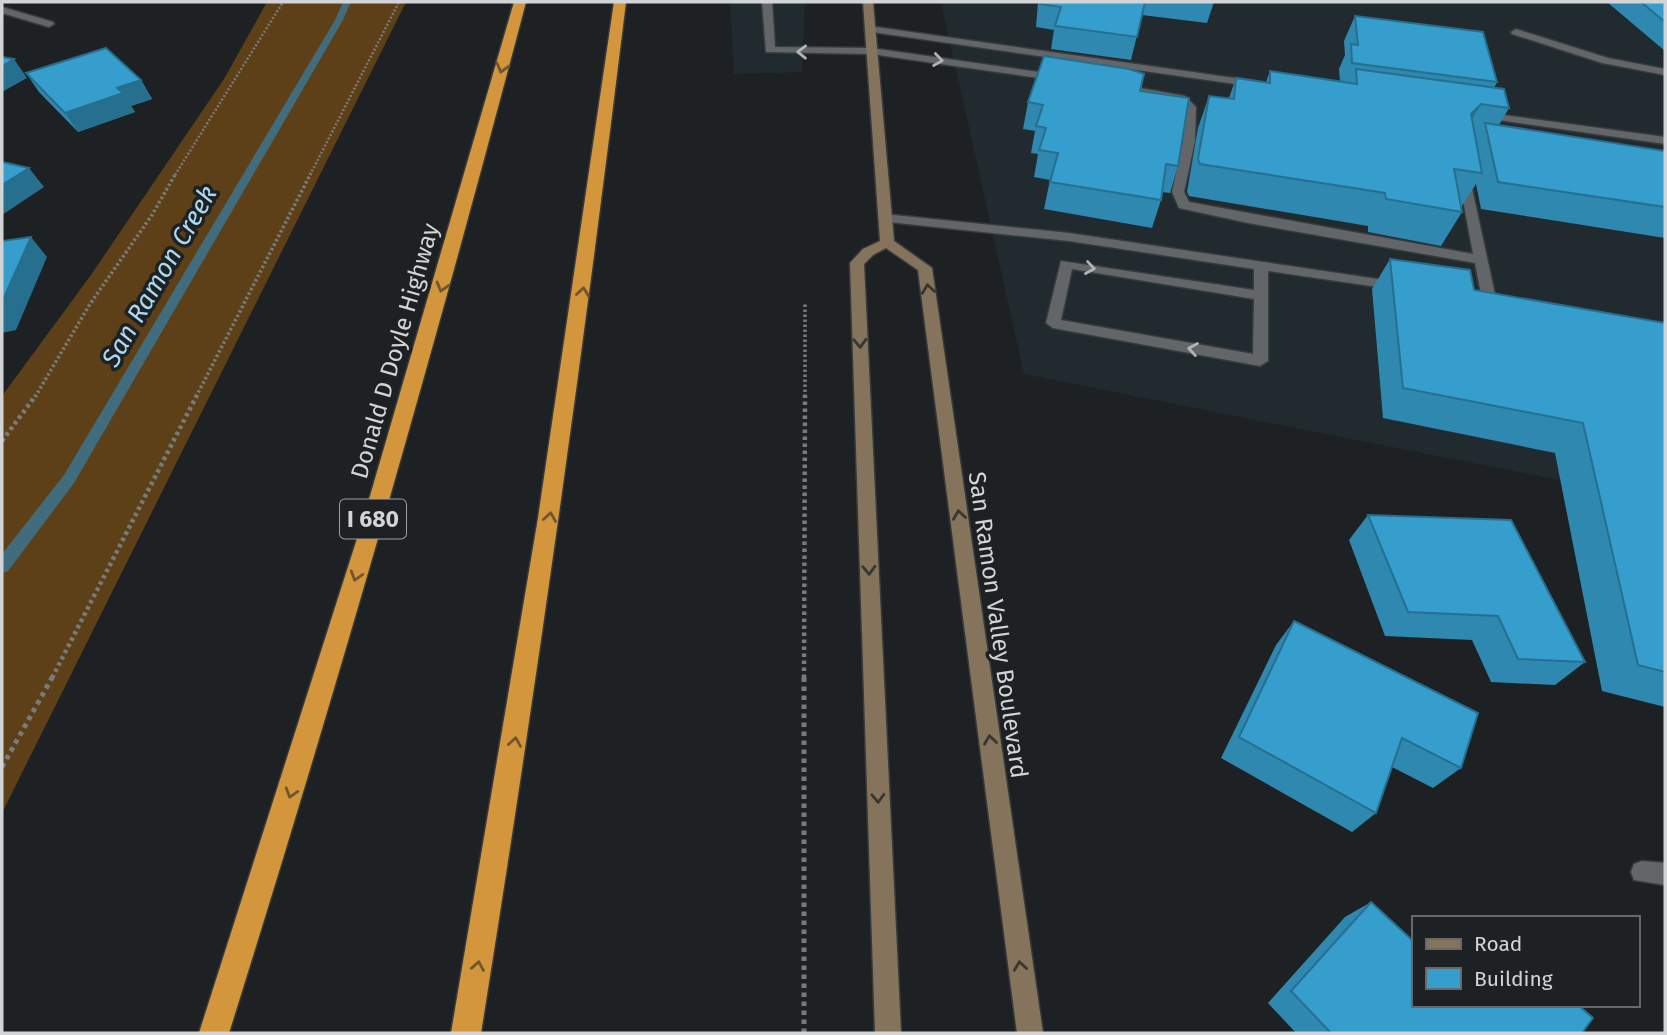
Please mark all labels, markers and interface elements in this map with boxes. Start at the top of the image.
one-way arrow [797,44,808,59]
one-way arrow [932,53,944,68]
one-way arrow [496,62,511,74]
water label: San Ramon Creek [95,180,224,373]
street label: Donald D Doyle Highway [345,220,445,482]
one-way arrow [1084,260,1096,275]
one-way arrow [436,281,450,293]
one-way arrow [921,284,936,295]
one-way arrow [575,286,590,298]
one-way arrow [853,338,868,349]
one-way arrow [1187,342,1199,357]
street label: San Ramon Valley Boulevard [963,470,1033,780]
road number: I 680 [340,499,406,538]
one-way arrow [951,509,966,521]
one-way arrow [542,511,557,523]
one-way arrow [862,565,877,576]
one-way arrow [350,569,365,581]
one-way arrow [982,734,997,746]
one-way arrow [508,736,523,748]
one-way arrow [284,787,299,799]
one-way arrow [871,792,886,803]
legend [1412,916,1639,1007]
text: Road [1474,931,1522,957]
one-way arrow [469,960,484,972]
one-way arrow [1013,960,1028,971]
text: Building [1474,966,1553,992]

